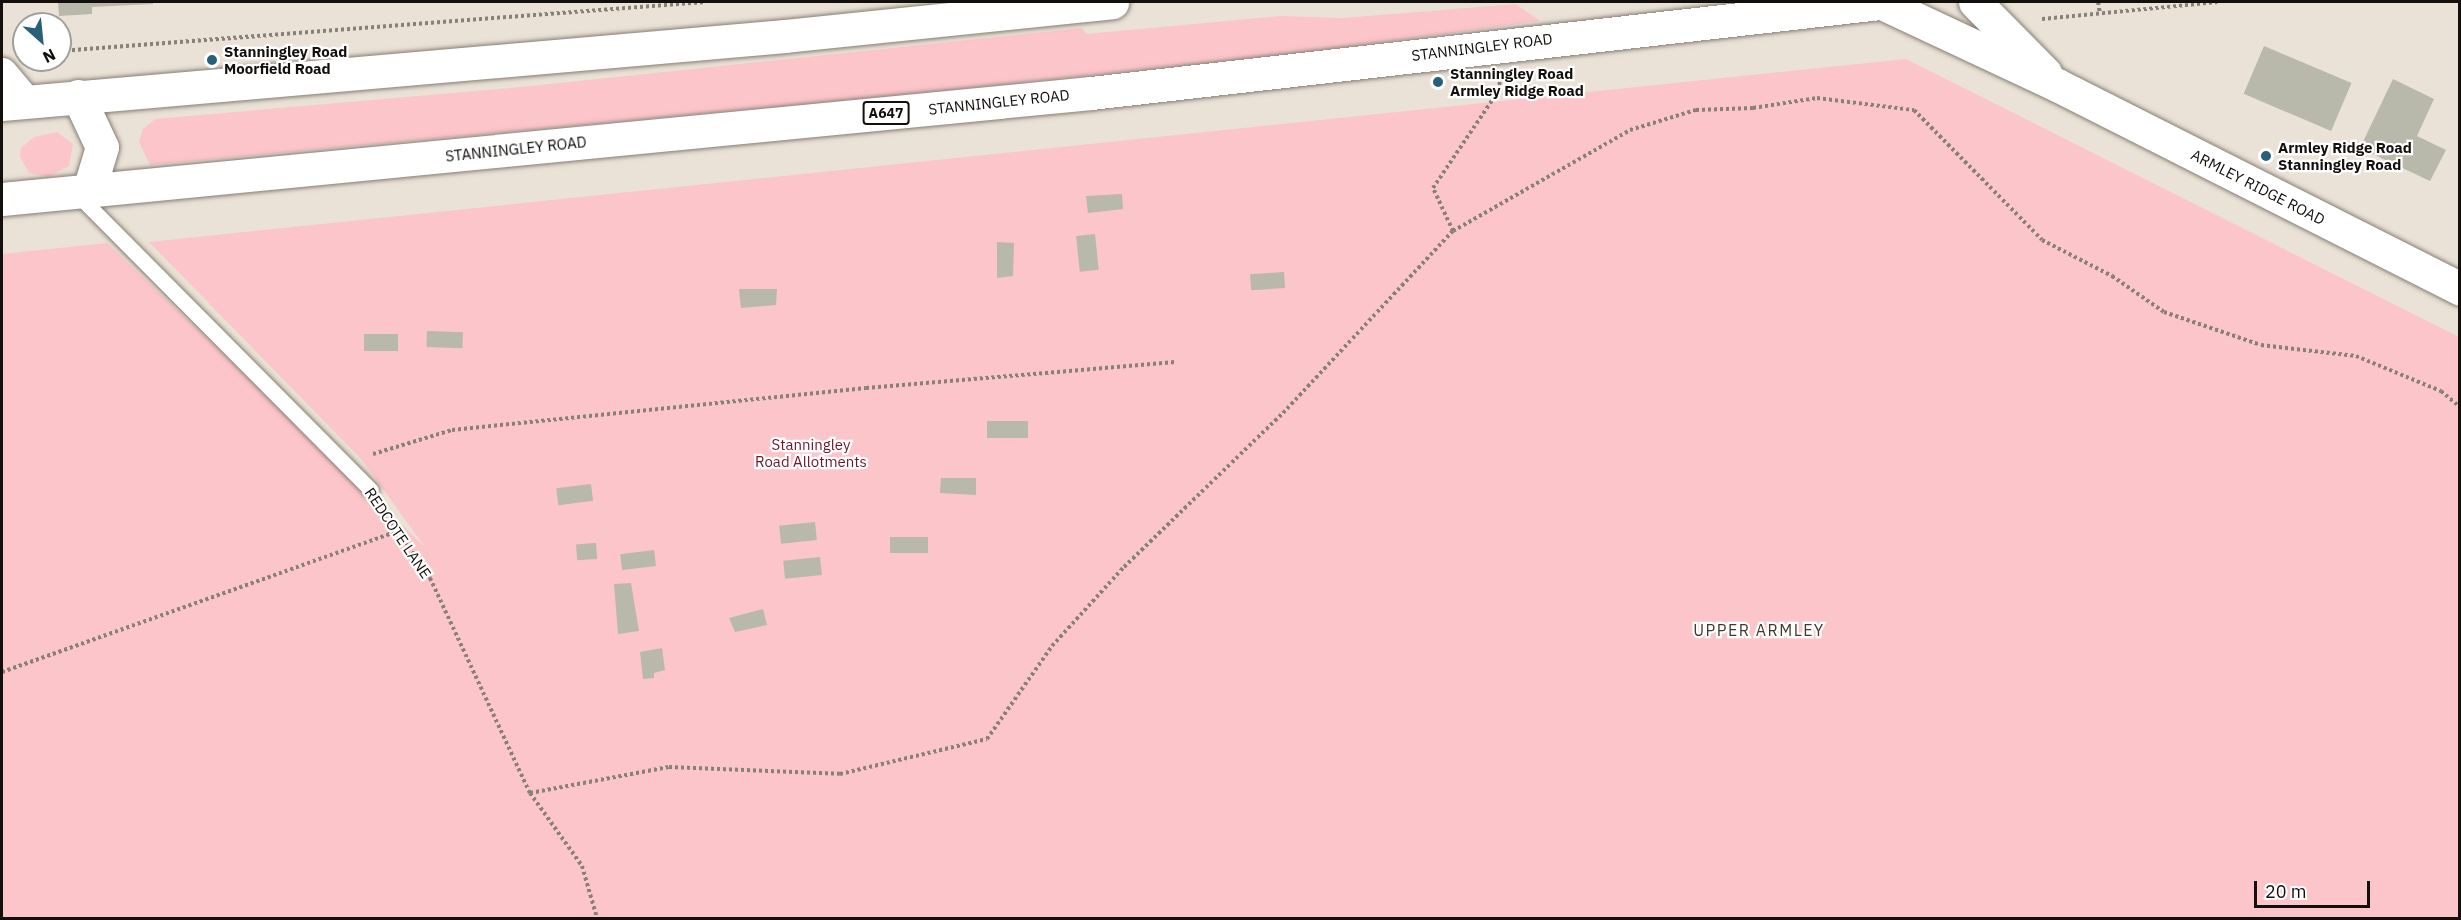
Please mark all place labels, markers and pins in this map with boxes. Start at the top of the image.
place label: Stanningley Road Moorfield Road [224,42,347,77]
marker: Stanningley Road Moorfield Road [205,53,219,67]
place label: Stanningley Road Armley Ridge Road [1450,64,1584,99]
marker: Stanningley Road Armley Ridge Road [1431,75,1445,89]
place label: Armley Ridge Road Stanningley Road [2278,138,2412,173]
marker: Armley Ridge Road Stanningley Road [2259,149,2273,163]

